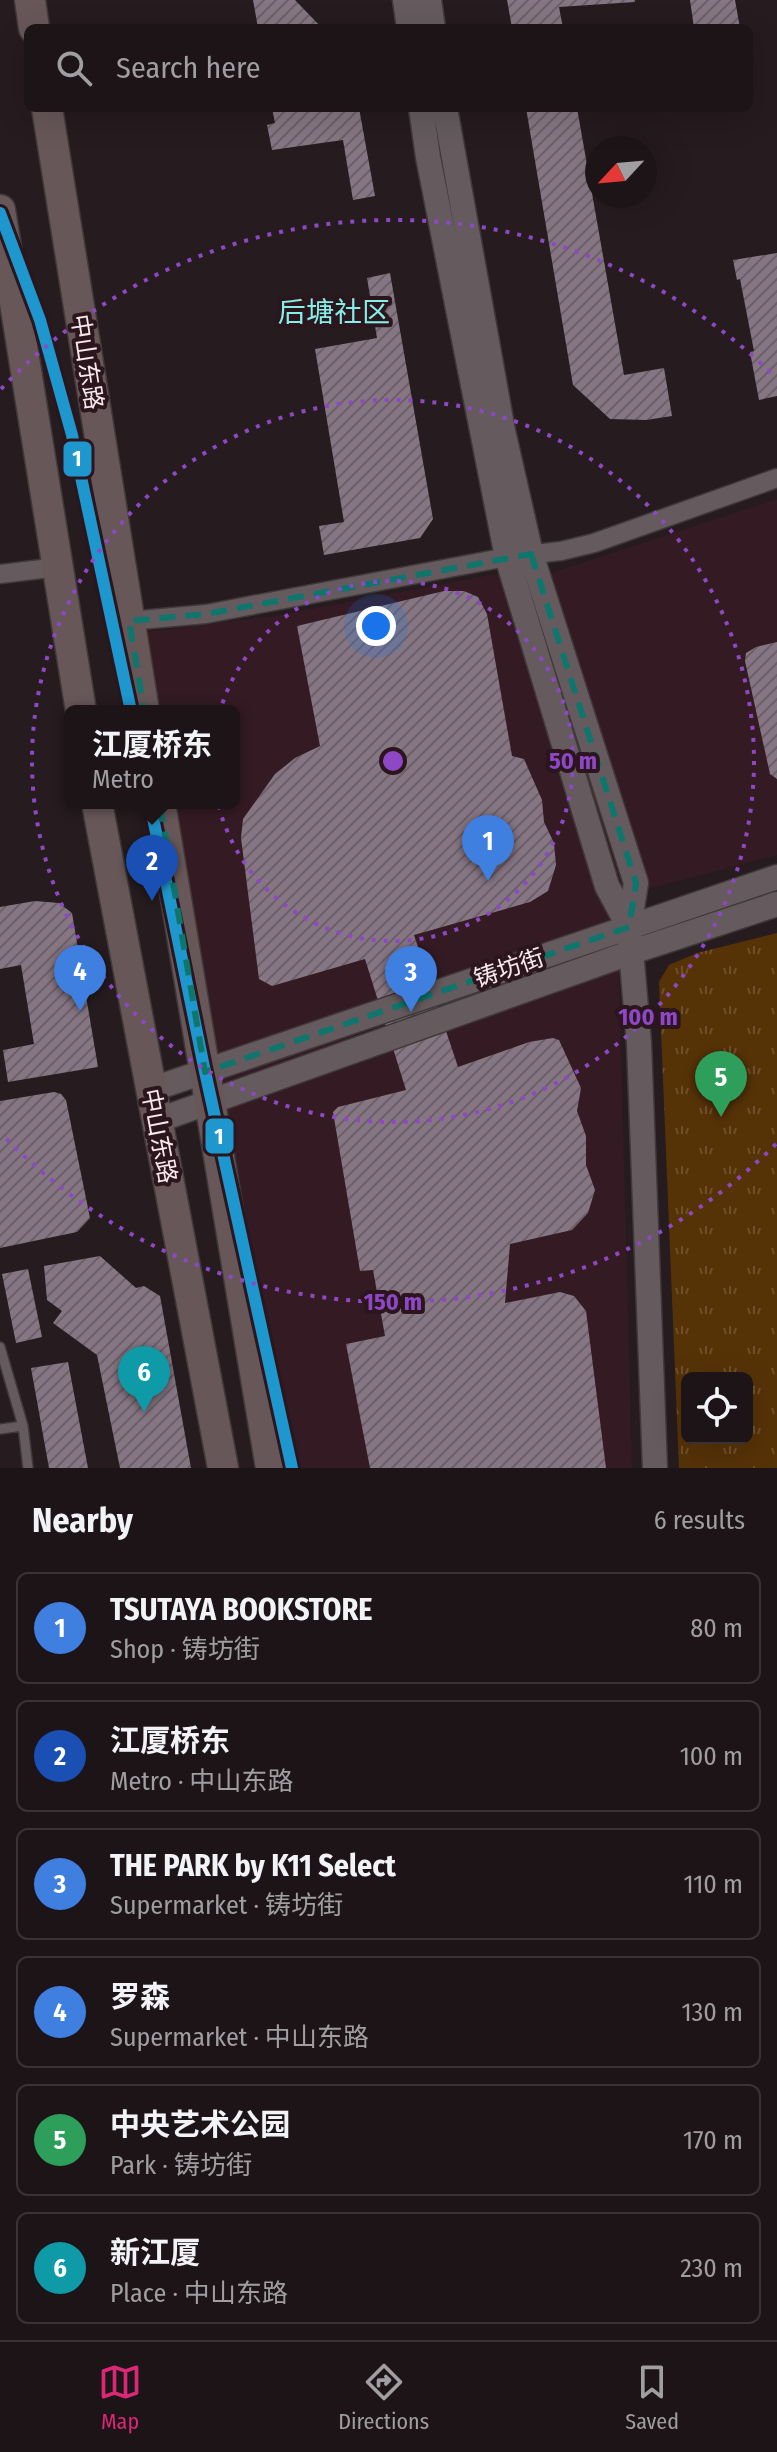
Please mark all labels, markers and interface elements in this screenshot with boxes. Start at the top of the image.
search box [24,24,753,112]
icon: search [52,46,96,90]
text: Search here [116,50,261,86]
north arrow [585,136,657,208]
district label: 后塘社区 [278,296,390,329]
street label: 中山东路 [66,312,108,412]
line badge: 1 [62,440,93,478]
text: 1 [72,445,82,472]
your location [356,606,396,646]
popup [64,705,240,809]
text: 江厦桥东 [92,727,212,763]
centre of rings [379,747,407,775]
text: 50 m [549,747,597,775]
text: Metro [92,764,154,795]
pin: 1 [462,815,514,881]
pin: 2 [126,835,178,901]
street label: 铸坊街 [470,943,548,993]
pin: 4 [54,945,106,1011]
pin: 3 [385,946,437,1012]
text: 100 m [618,1003,678,1031]
pin: 5 [695,1051,747,1117]
street label: 中山东路 [136,1086,182,1186]
line badge: 1 [204,1117,235,1155]
text: 1 [214,1123,224,1150]
text: 150 m [364,1288,422,1316]
pin: 6 [118,1346,170,1412]
map controls [681,1372,753,1444]
button: locate [681,1372,753,1444]
text: Nearby [32,1500,133,1541]
text: 6 results [654,1505,745,1536]
text: TSUTAYA BOOKSTORE [110,1592,372,1628]
text: 1 [55,1613,66,1644]
text: 80 m [690,1613,743,1644]
text: Shop · 铸坊街 [110,1634,260,1665]
text: 江厦桥东 [110,1723,230,1759]
text: 2 [54,1741,66,1772]
text: 100 m [680,1741,743,1772]
text: Metro · 中山东路 [110,1766,294,1797]
text: THE PARK by K11 Select [110,1848,396,1884]
text: 3 [54,1869,66,1900]
text: 110 m [683,1869,743,1900]
text: Supermarket · 铸坊街 [110,1890,343,1921]
text: 罗森 [110,1979,170,2015]
text: 4 [53,1997,67,2028]
text: 130 m [681,1997,743,2028]
text: Supermarket · 中山东路 [110,2022,369,2053]
text: 中央艺术公园 [110,2107,290,2143]
text: 5 [54,2125,66,2156]
text: 170 m [683,2125,743,2156]
text: Park · 铸坊街 [110,2150,252,2181]
text: 新江厦 [110,2235,200,2271]
text: 6 [53,2253,67,2284]
text: 230 m [680,2253,743,2284]
text: Place · 中山东路 [110,2278,288,2309]
tab: Map [98,2360,142,2435]
tab: Directions [338,2360,429,2435]
tab: Saved [625,2360,679,2435]

